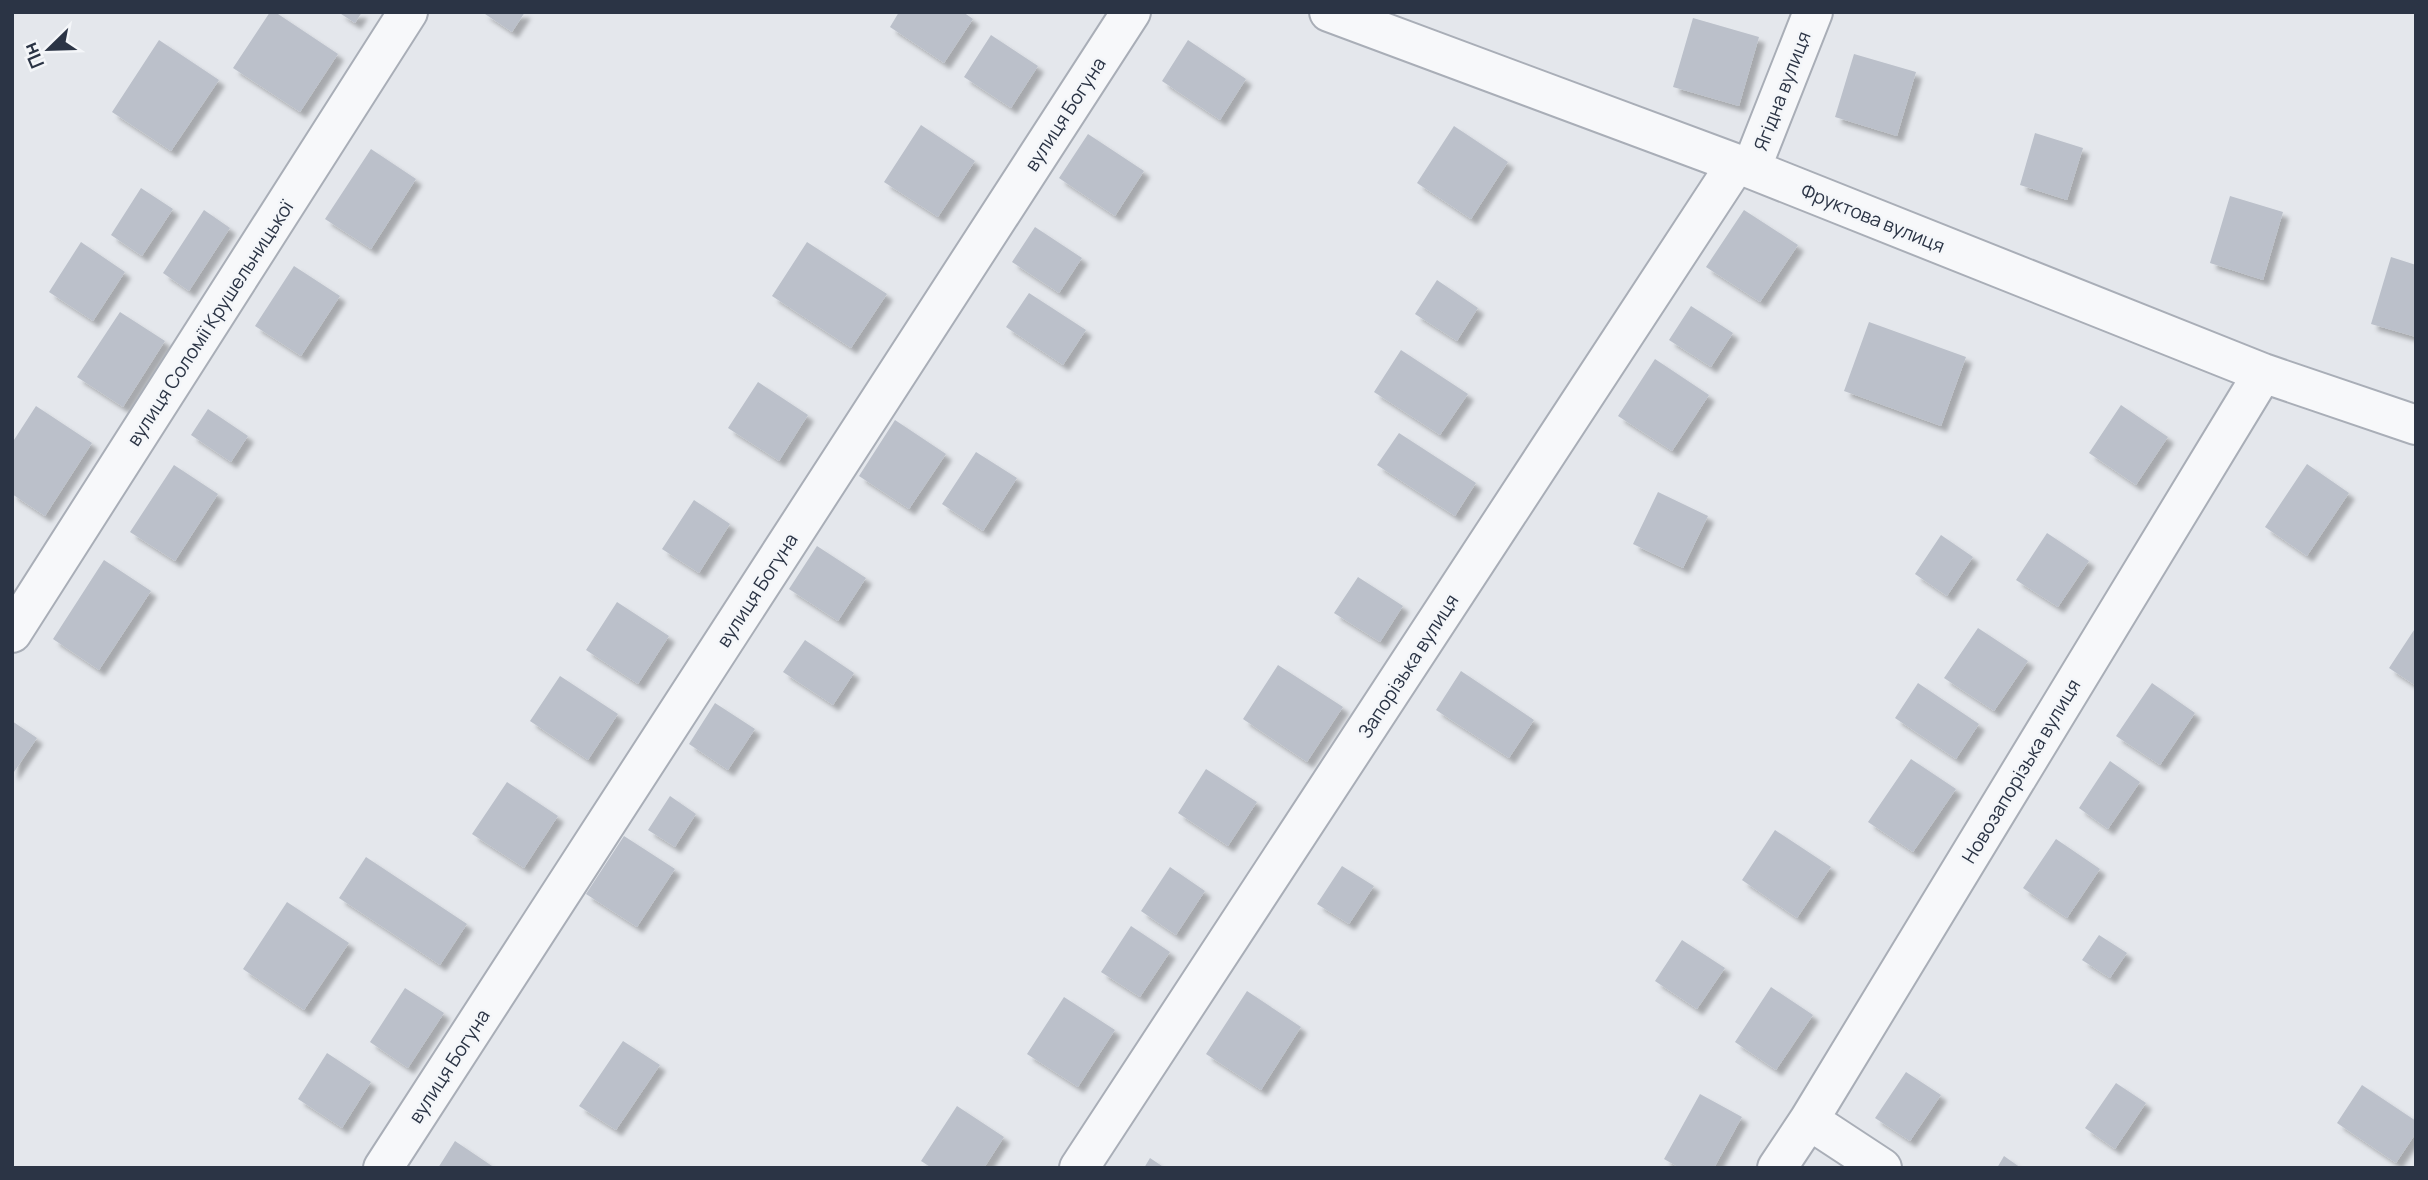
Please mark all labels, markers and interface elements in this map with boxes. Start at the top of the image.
north arrow [14,14,84,84]
street label: Ягідна вулиця [1747,28,1817,154]
text: Пн [16,39,50,72]
street label: вулиця Богуна [1018,52,1112,176]
street label: Фруктова вулиця [1797,177,1949,259]
street label: вулиця Соломії Крушельницької [121,195,300,451]
street label: вулиця Богуна [710,528,804,652]
street label: Запорізька вулиця [1352,589,1464,743]
street label: Новозапорізька вулиця [1956,674,2086,868]
street label: вулиця Богуна [402,1004,496,1128]

